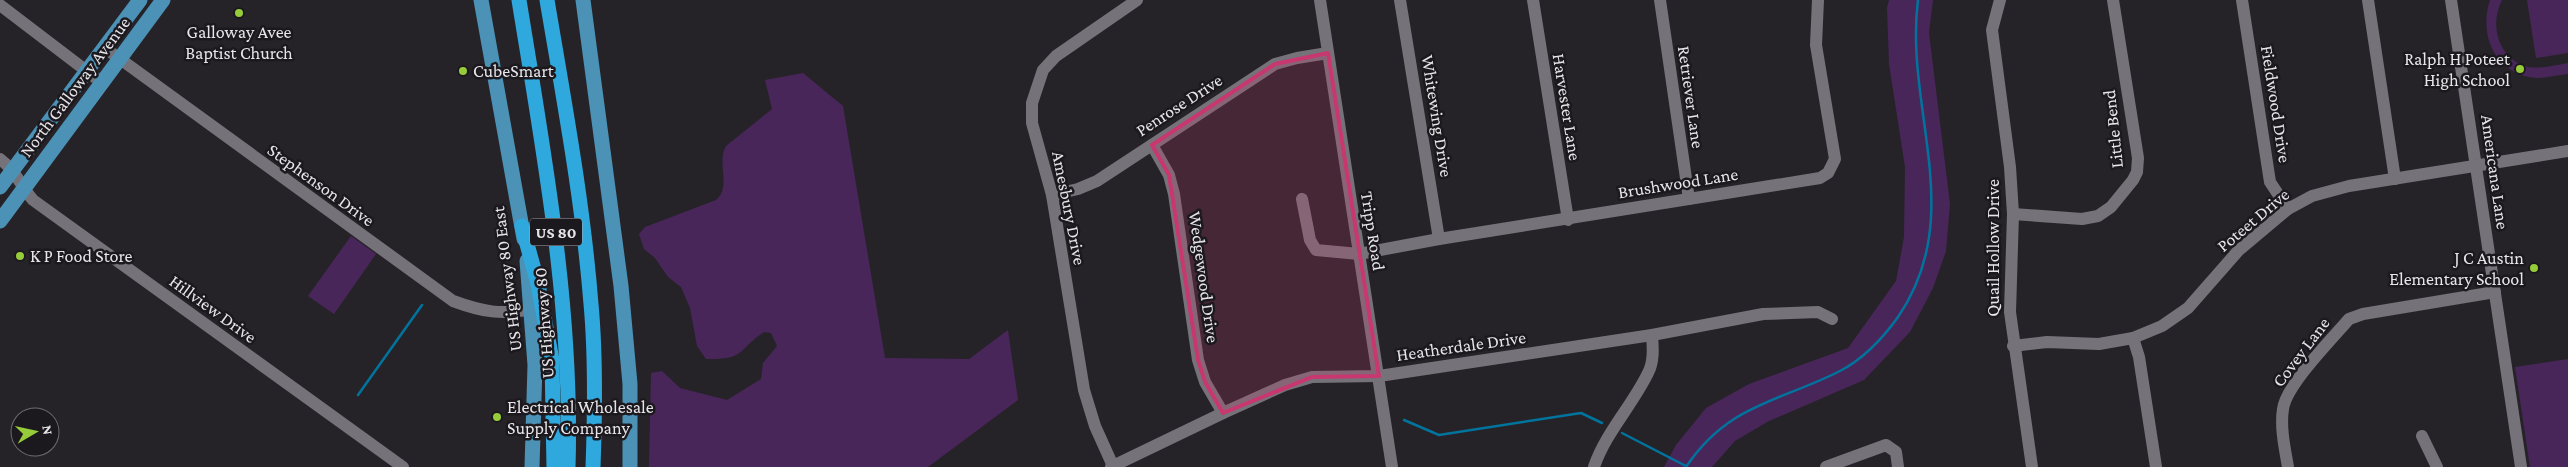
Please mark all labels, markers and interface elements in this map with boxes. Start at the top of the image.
marker: Galloway Avee Baptist Church [233,7,245,19]
street label: North Galloway Avenue [16,13,134,161]
place label: Galloway Avee Baptist Church [185,22,293,63]
street label: Retriever Lane [1674,44,1708,150]
street label: Fieldwood Drive [2257,44,2295,164]
place label: Ralph H Poteet High School [2404,49,2511,90]
street label: Harvester Lane [1549,52,1585,162]
street label: Whitewing Drive [1417,53,1457,179]
place label: CubeSmart [473,61,555,81]
marker: Ralph H Poteet High School [2514,63,2526,75]
marker: CubeSmart [457,65,469,77]
street label: Penrose Drive [1132,70,1226,140]
street label: Little Bend [2099,88,2127,169]
street label: Americana Lane [2477,113,2513,231]
street label: Stephenson Drive [264,140,378,230]
street label: Amesbury Drive [1048,149,1090,267]
street label: Brushwood Lane [1617,164,1739,202]
street label: Quail Hollow Drive [1983,179,2003,317]
street label: Poteet Drive [2213,184,2293,256]
street label: Tripp Road [1357,190,1389,272]
street label: US Highway 80 East [488,204,526,353]
street label: Wedgewood Drive [1185,210,1223,344]
road number: US 80 [530,218,582,246]
place label: K P Food Store [30,246,133,266]
place label: J C Austin Elementary School [2389,248,2524,289]
marker: K P Food Store [14,250,26,262]
marker: J C Austin Elementary School [2528,262,2540,274]
street label: US Highway 80 [530,267,558,379]
street label: Hillview Drive [166,271,260,347]
street label: Covey Lane [2268,313,2334,391]
street label: Heatherdale Drive [1395,327,1527,365]
place label: Electrical Wholesale Supply Company [507,397,654,438]
north arrow [10,407,60,457]
marker: Electrical Wholesale Supply Company [491,411,503,423]
text: N [39,424,57,436]

